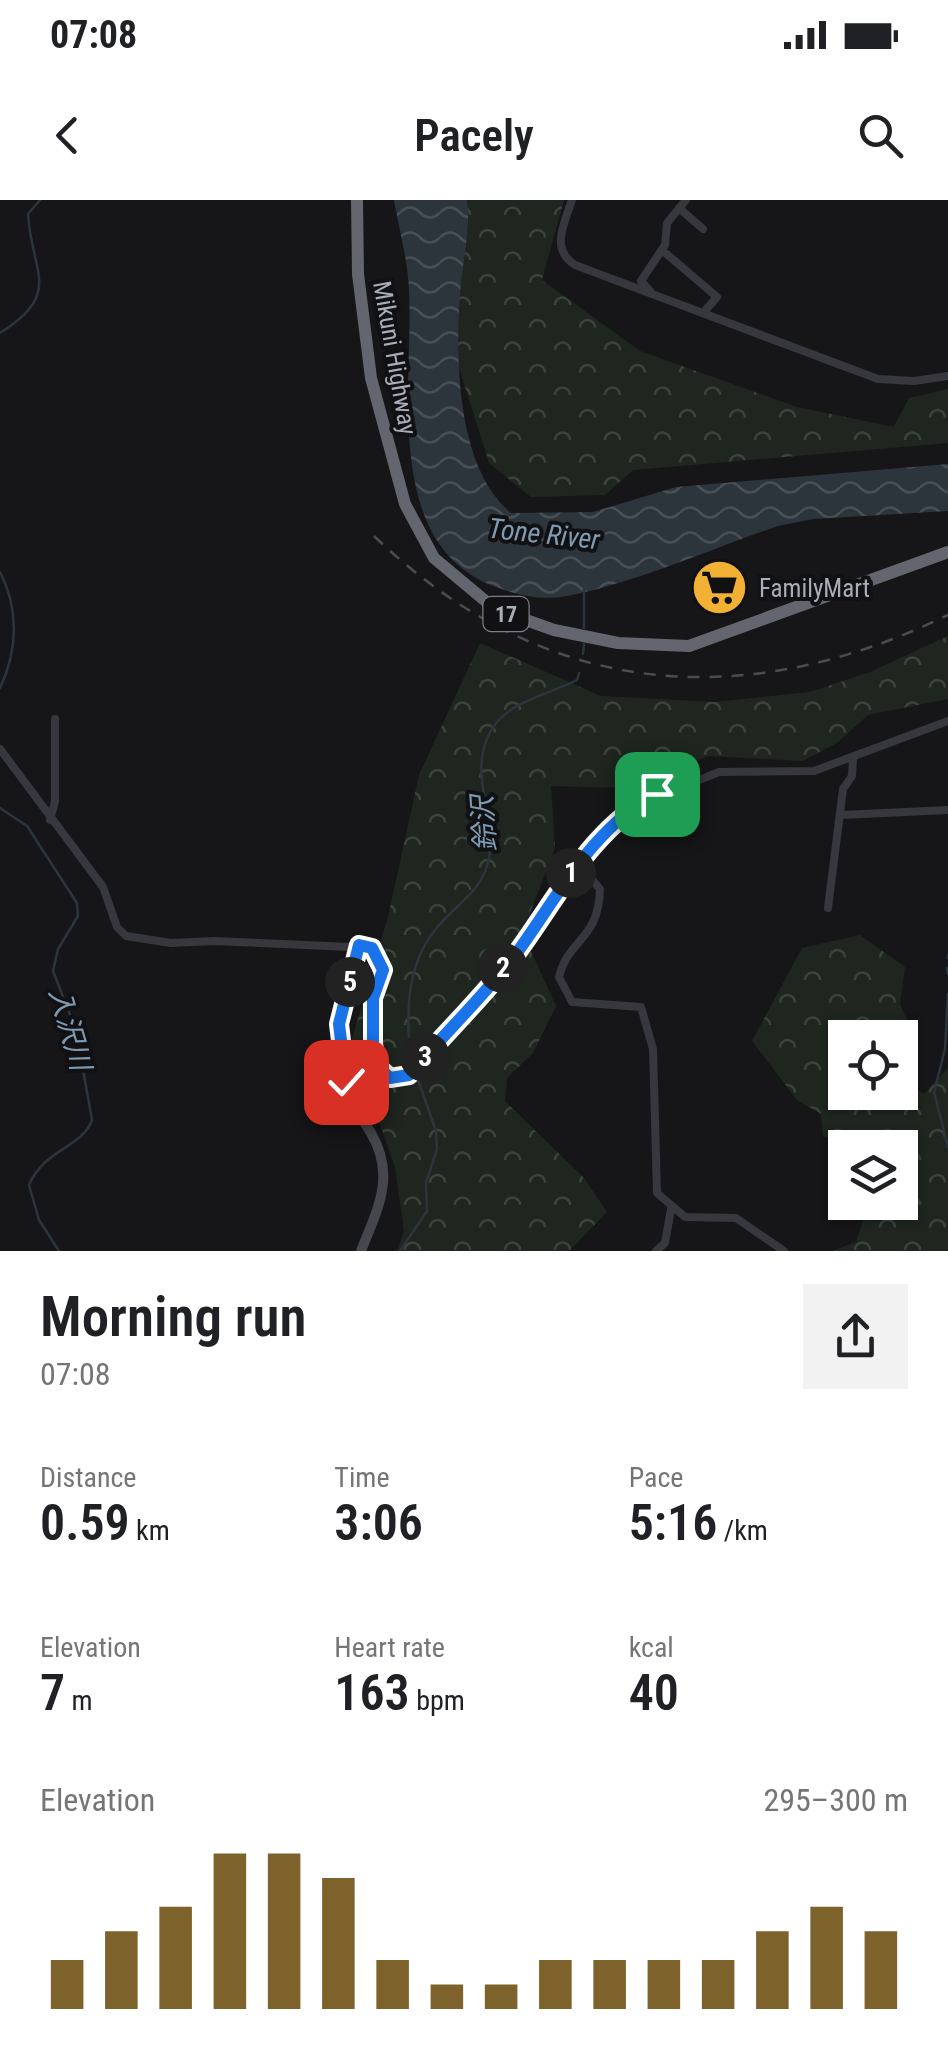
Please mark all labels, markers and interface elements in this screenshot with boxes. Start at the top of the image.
text: 07:08 [50,13,137,57]
icon: back [40,108,95,163]
icon: search [853,108,908,163]
text: Pacely [414,109,534,162]
street label: Mikuni Highway [367,279,423,437]
water label: Tone River [487,512,602,556]
supermarket icon: FamilyMart [690,558,750,618]
place label: FamilyMart [759,574,870,603]
road number: 17 [484,597,528,631]
pin [615,752,700,837]
icon: arrive [630,767,685,822]
water label: 鈴沢 [465,791,502,853]
pin: 1 [546,848,596,898]
text: 1 [564,856,578,889]
pin: 2 [478,943,528,993]
text: 2 [496,951,510,984]
pin: 5 [325,957,375,1007]
text: 5 [343,965,357,998]
water label: 入沢川 [43,984,98,1077]
map controls [828,1020,918,1220]
button: locate [828,1020,918,1110]
pin: 3 [400,1032,450,1082]
pin [304,1040,389,1125]
text: 3 [418,1040,432,1073]
icon: check [319,1055,374,1110]
button: layers [828,1130,918,1220]
button: share [803,1284,908,1389]
text: Morning run [40,1285,306,1349]
text: 07:08 [40,1355,111,1393]
text: Distance [40,1461,137,1494]
text: Time [334,1461,390,1494]
text: Pace [629,1461,684,1494]
text: 0.59 [40,1494,130,1552]
text: 3:06 [334,1494,423,1552]
text: 5:16 [629,1494,717,1552]
text: km [130,1514,170,1547]
text: /km [717,1514,768,1547]
text: Elevation [40,1631,141,1664]
text: Heart rate [334,1631,445,1664]
text: kcal [629,1631,674,1664]
text: 7 [40,1664,65,1722]
text: 163 [334,1664,410,1722]
text: 40 [629,1664,679,1722]
text: m [65,1684,93,1717]
text: bpm [410,1684,465,1717]
text: Elevation [40,1781,155,1819]
text: 295–300 m [763,1781,908,1819]

